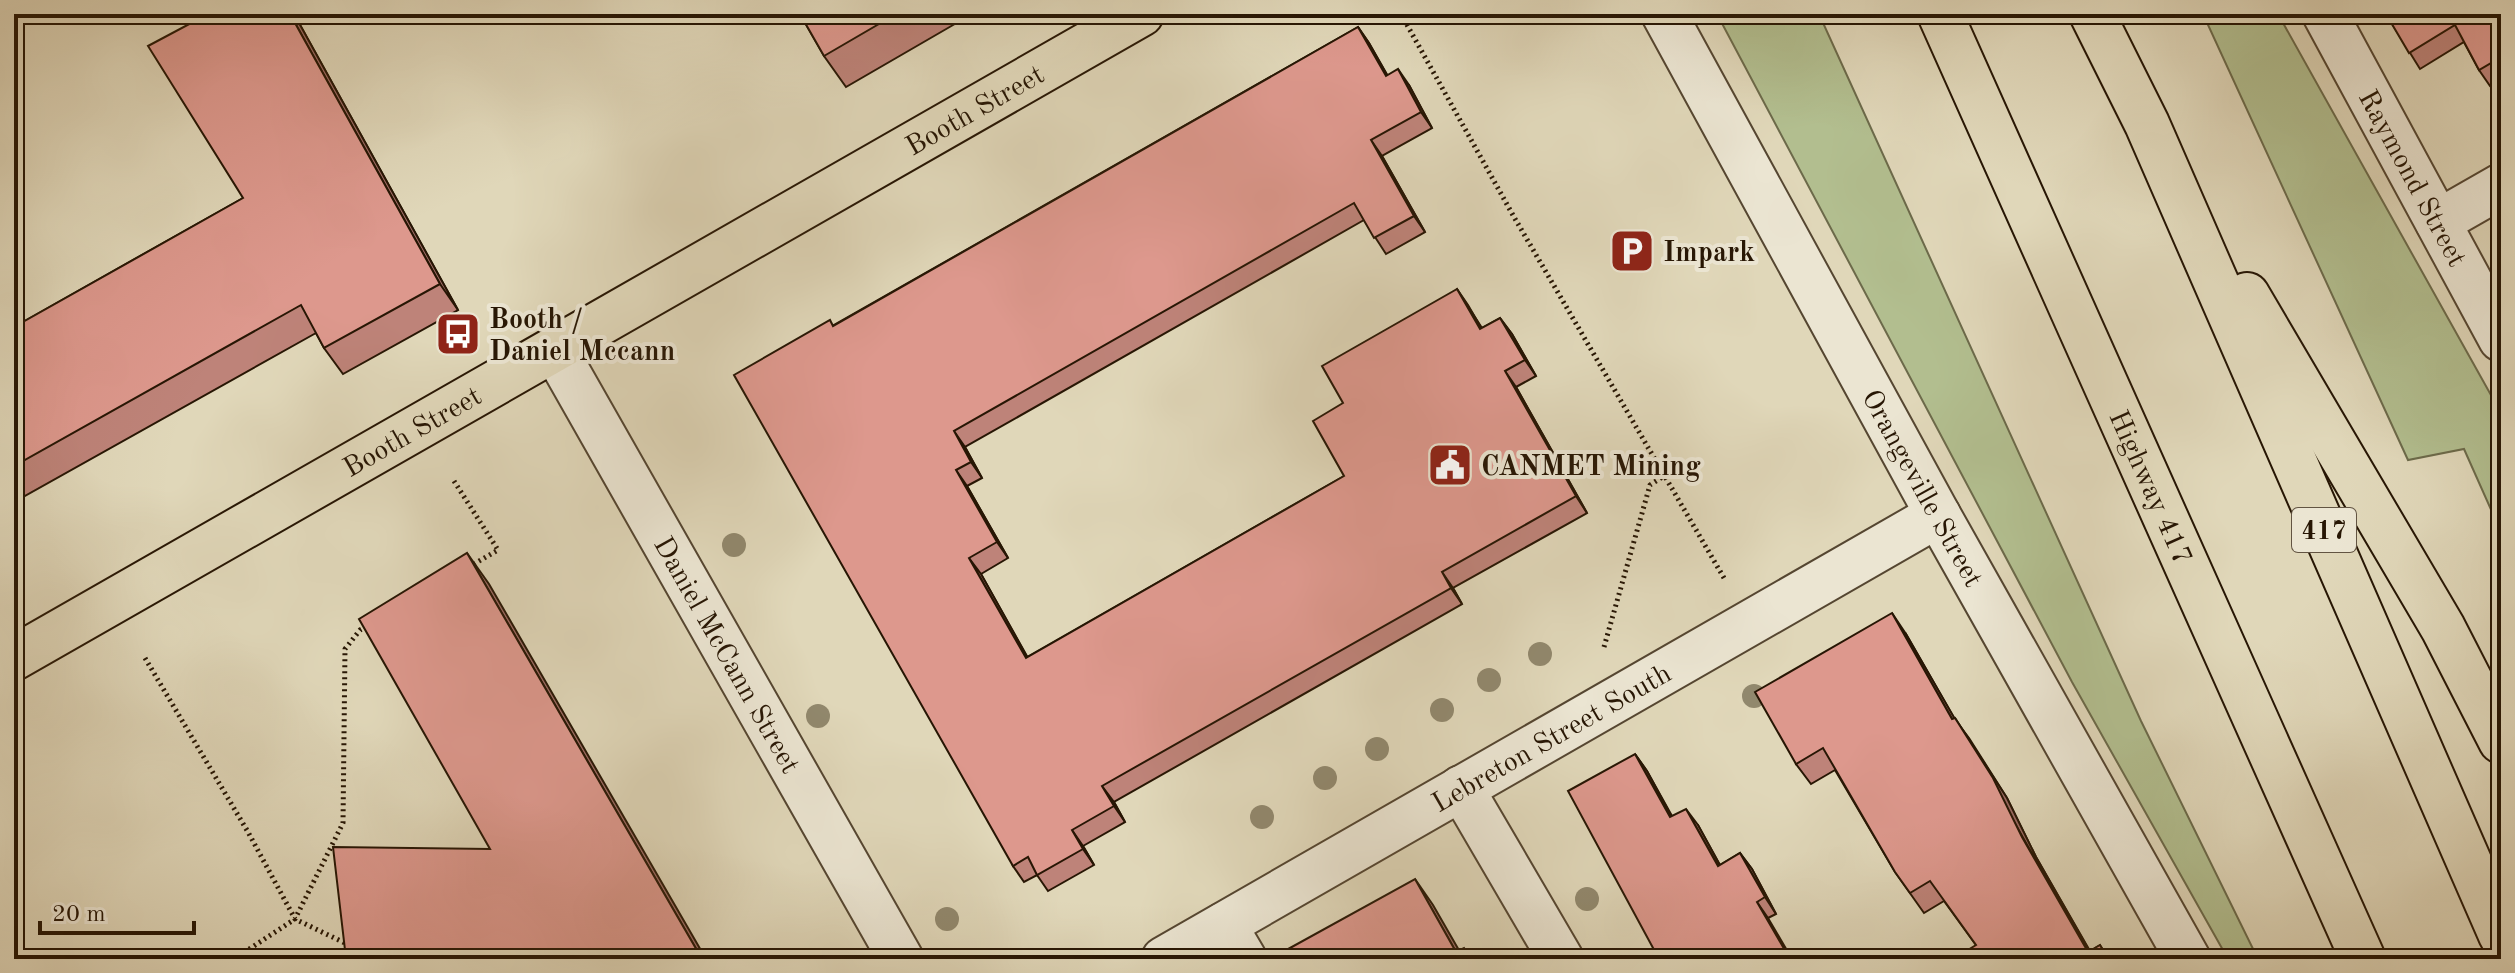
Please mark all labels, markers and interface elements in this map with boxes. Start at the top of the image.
street label: Booth Street [902,61,1050,162]
street label: Raymond Street [2352,86,2470,272]
parking icon: Impark [1608,227,1656,275]
place label: Impark [1663,240,1755,268]
place label: Booth / Daniel Mccann [489,307,675,367]
bus stop icon: Booth / Daniel Mccann [434,310,482,358]
street label: Booth Street [339,383,487,484]
street label: Orangeville Street [1855,386,1986,592]
street label: Highway 417 [2102,407,2196,569]
public building icon: CANMET Mining [1426,441,1474,489]
place label: CANMET Mining [1481,454,1701,482]
road number: 417 [2292,508,2356,552]
street label: Daniel McCann Street [647,533,803,779]
street label: Lebreton Street South [1428,660,1677,819]
scale bar [40,885,194,935]
text: 20 m [52,903,106,927]

